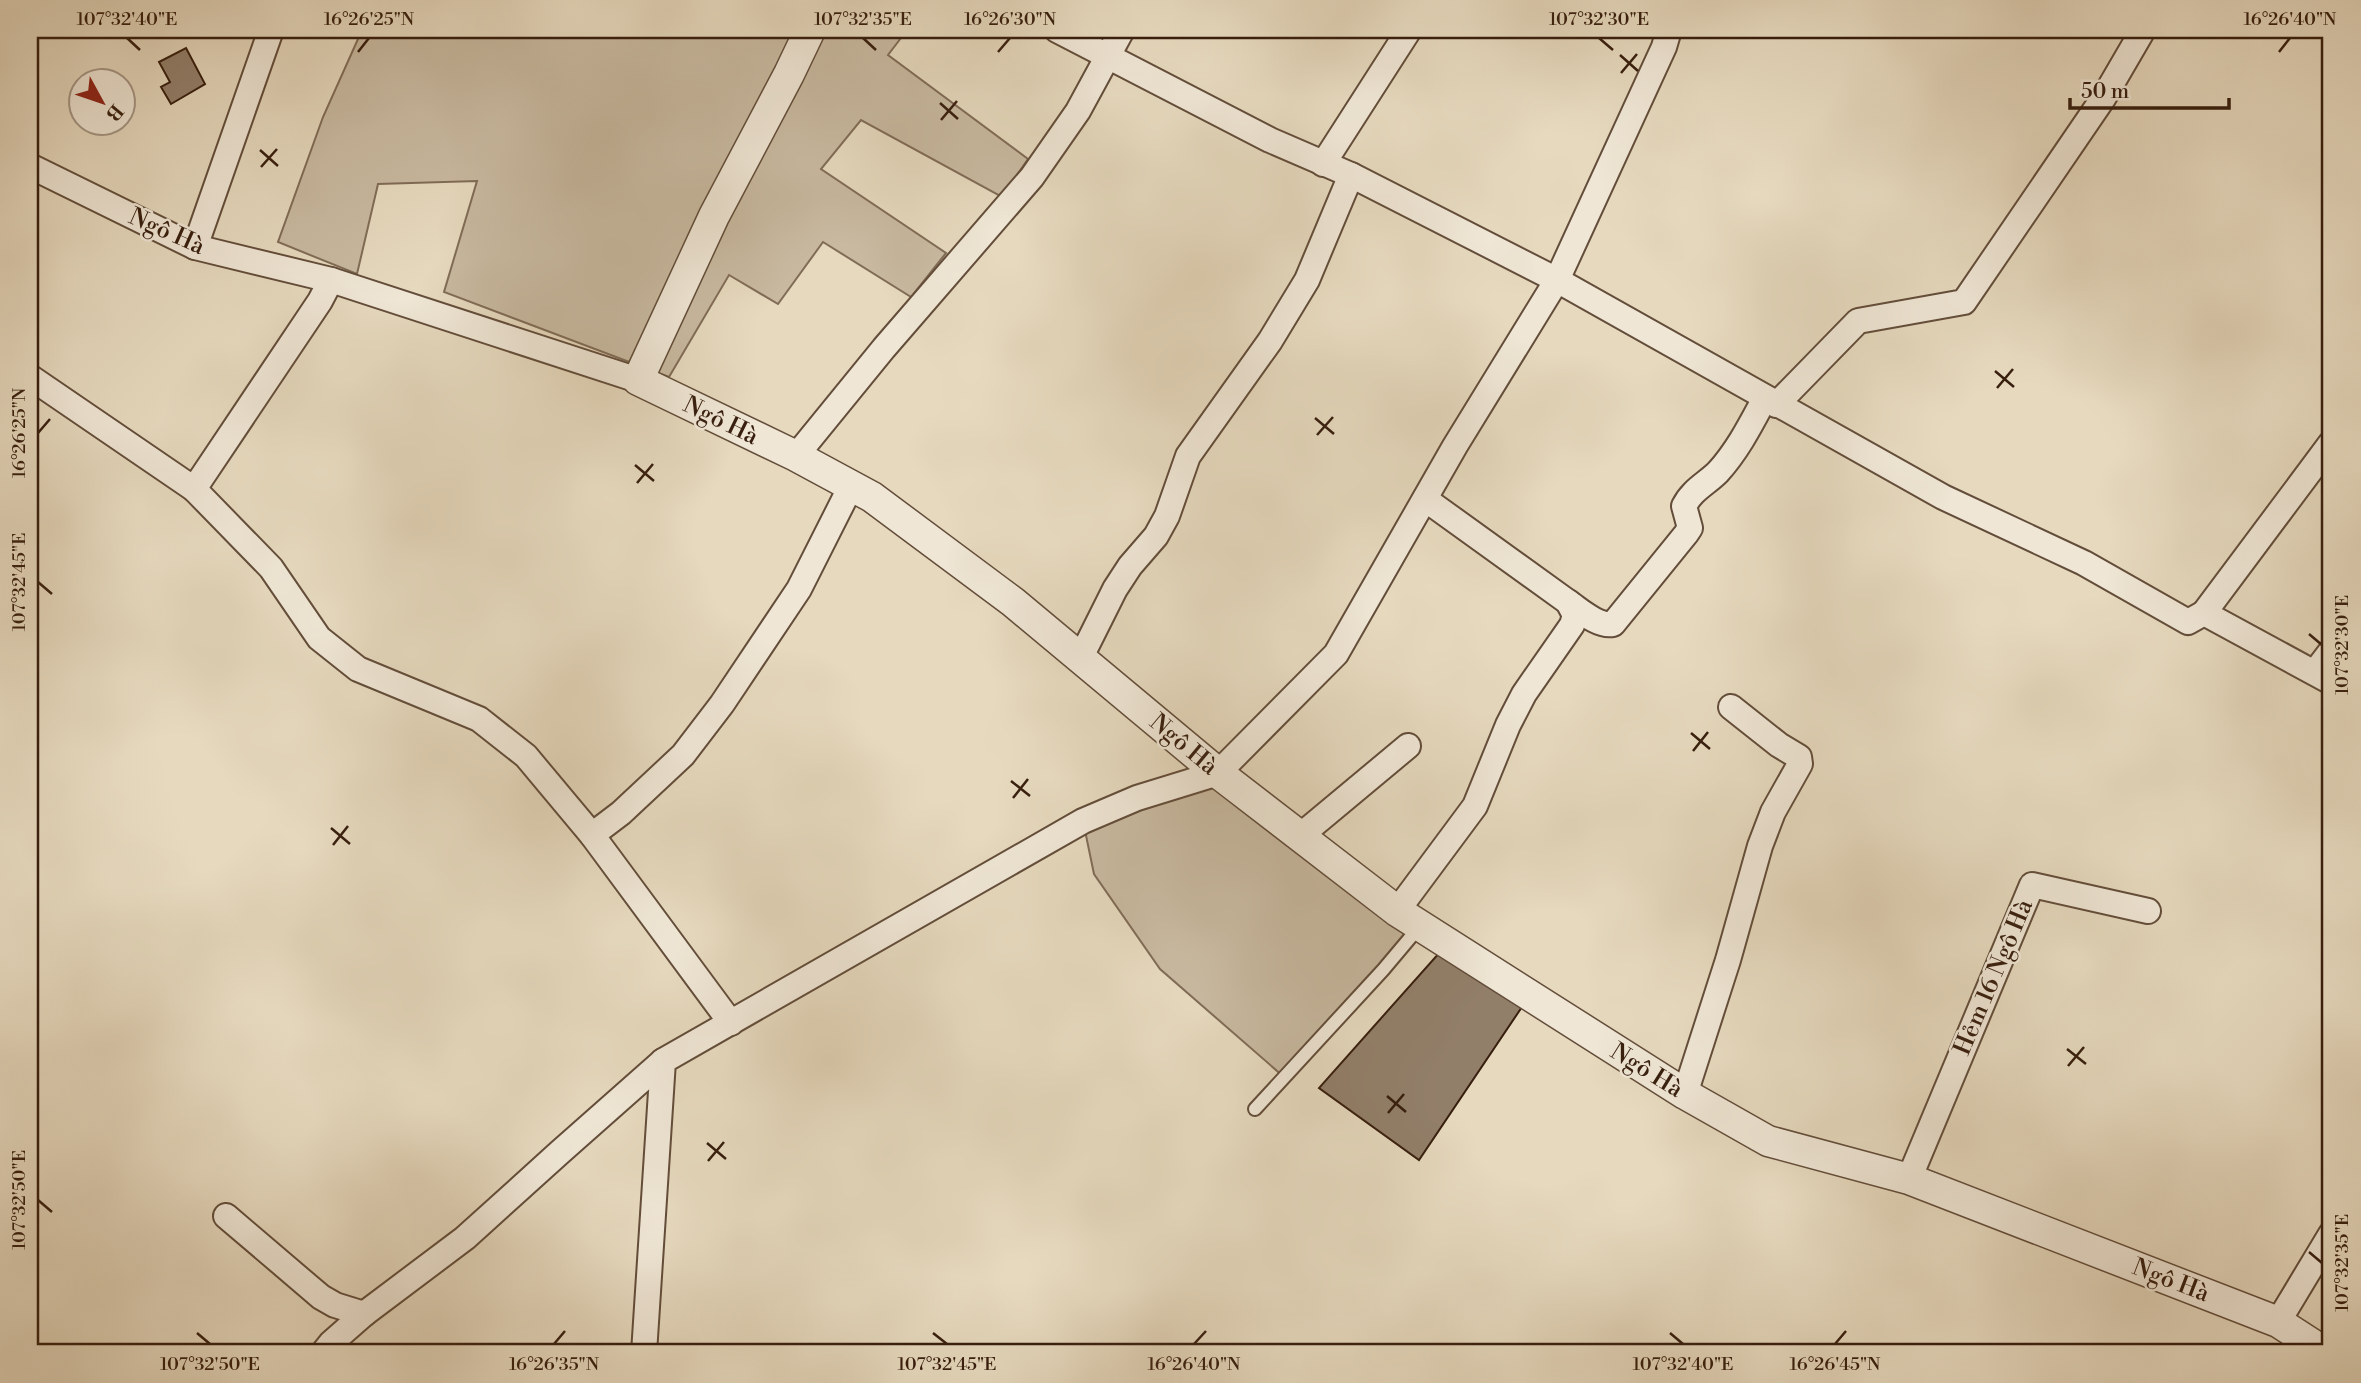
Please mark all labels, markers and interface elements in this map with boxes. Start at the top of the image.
text: 107°32'40"E [77,8,177,31]
text: 16°26'25"N [324,8,415,31]
text: 107°32'35"E [814,8,912,31]
text: 16°26'30"N [964,8,1057,31]
text: 107°32'30"E [1549,8,1649,31]
text: 16°26'40"N [2244,8,2337,31]
north arrow [66,66,136,136]
scale bar [2070,66,2230,110]
text: 50 m [2081,79,2129,105]
text: B [100,99,128,125]
street label: Ngô Hà [124,202,210,262]
text: 16°26'25"N [8,387,31,478]
street label: Ngô Hà [678,390,764,452]
text: 107°32'45"E [8,533,31,631]
text: 107°32'30"E [2331,595,2354,695]
street label: Ngô Hà [1143,708,1224,783]
street label: Hẻm 16 Ngô Hà [1948,894,2041,1060]
street label: Ngô Hà [1605,1037,1689,1105]
text: 107°32'50"E [8,1150,31,1250]
text: 107°32'35"E [2331,1214,2354,1312]
street label: Ngô Hà [2128,1253,2214,1310]
text: 107°32'50"E [160,1353,260,1376]
text: 16°26'35"N [509,1353,600,1376]
text: 107°32'45"E [898,1353,996,1376]
text: 16°26'40"N [1148,1353,1241,1376]
text: 107°32'40"E [1633,1353,1733,1376]
text: 16°26'45"N [1790,1353,1881,1376]

